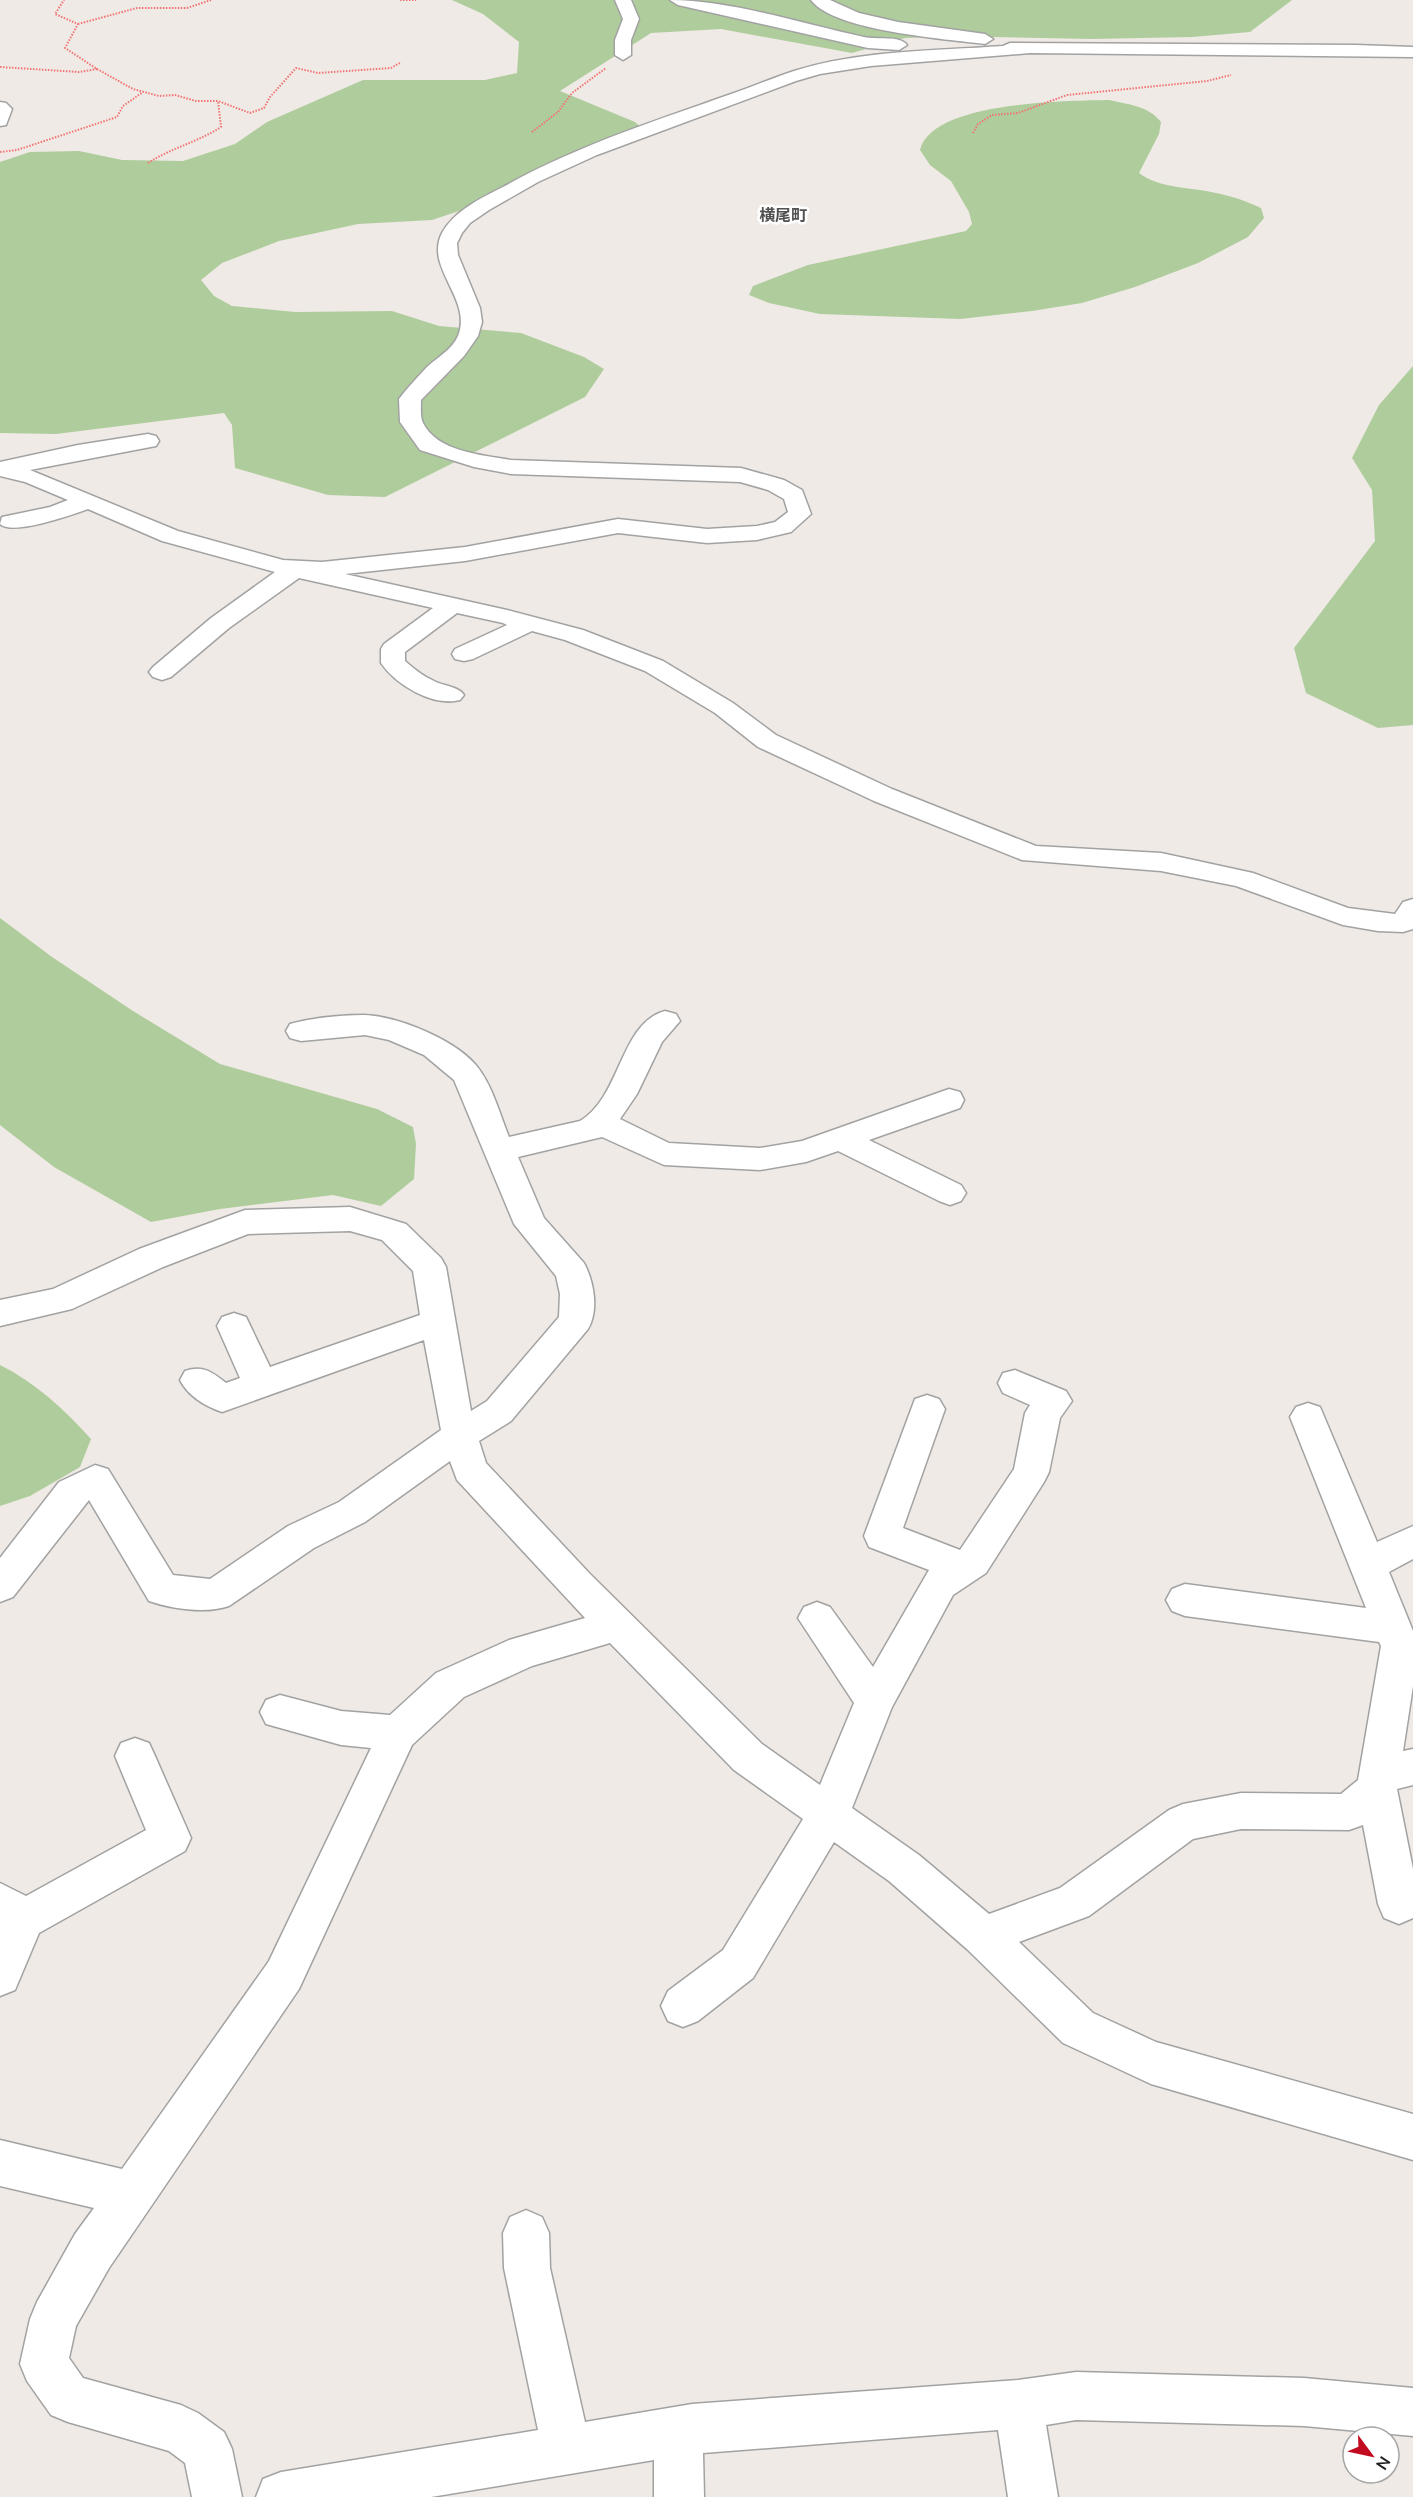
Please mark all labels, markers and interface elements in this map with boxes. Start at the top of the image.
district label: 横尾町 [759,205,807,227]
north arrow [1341,2425,1401,2485]
text: N [1370,2452,1395,2474]

